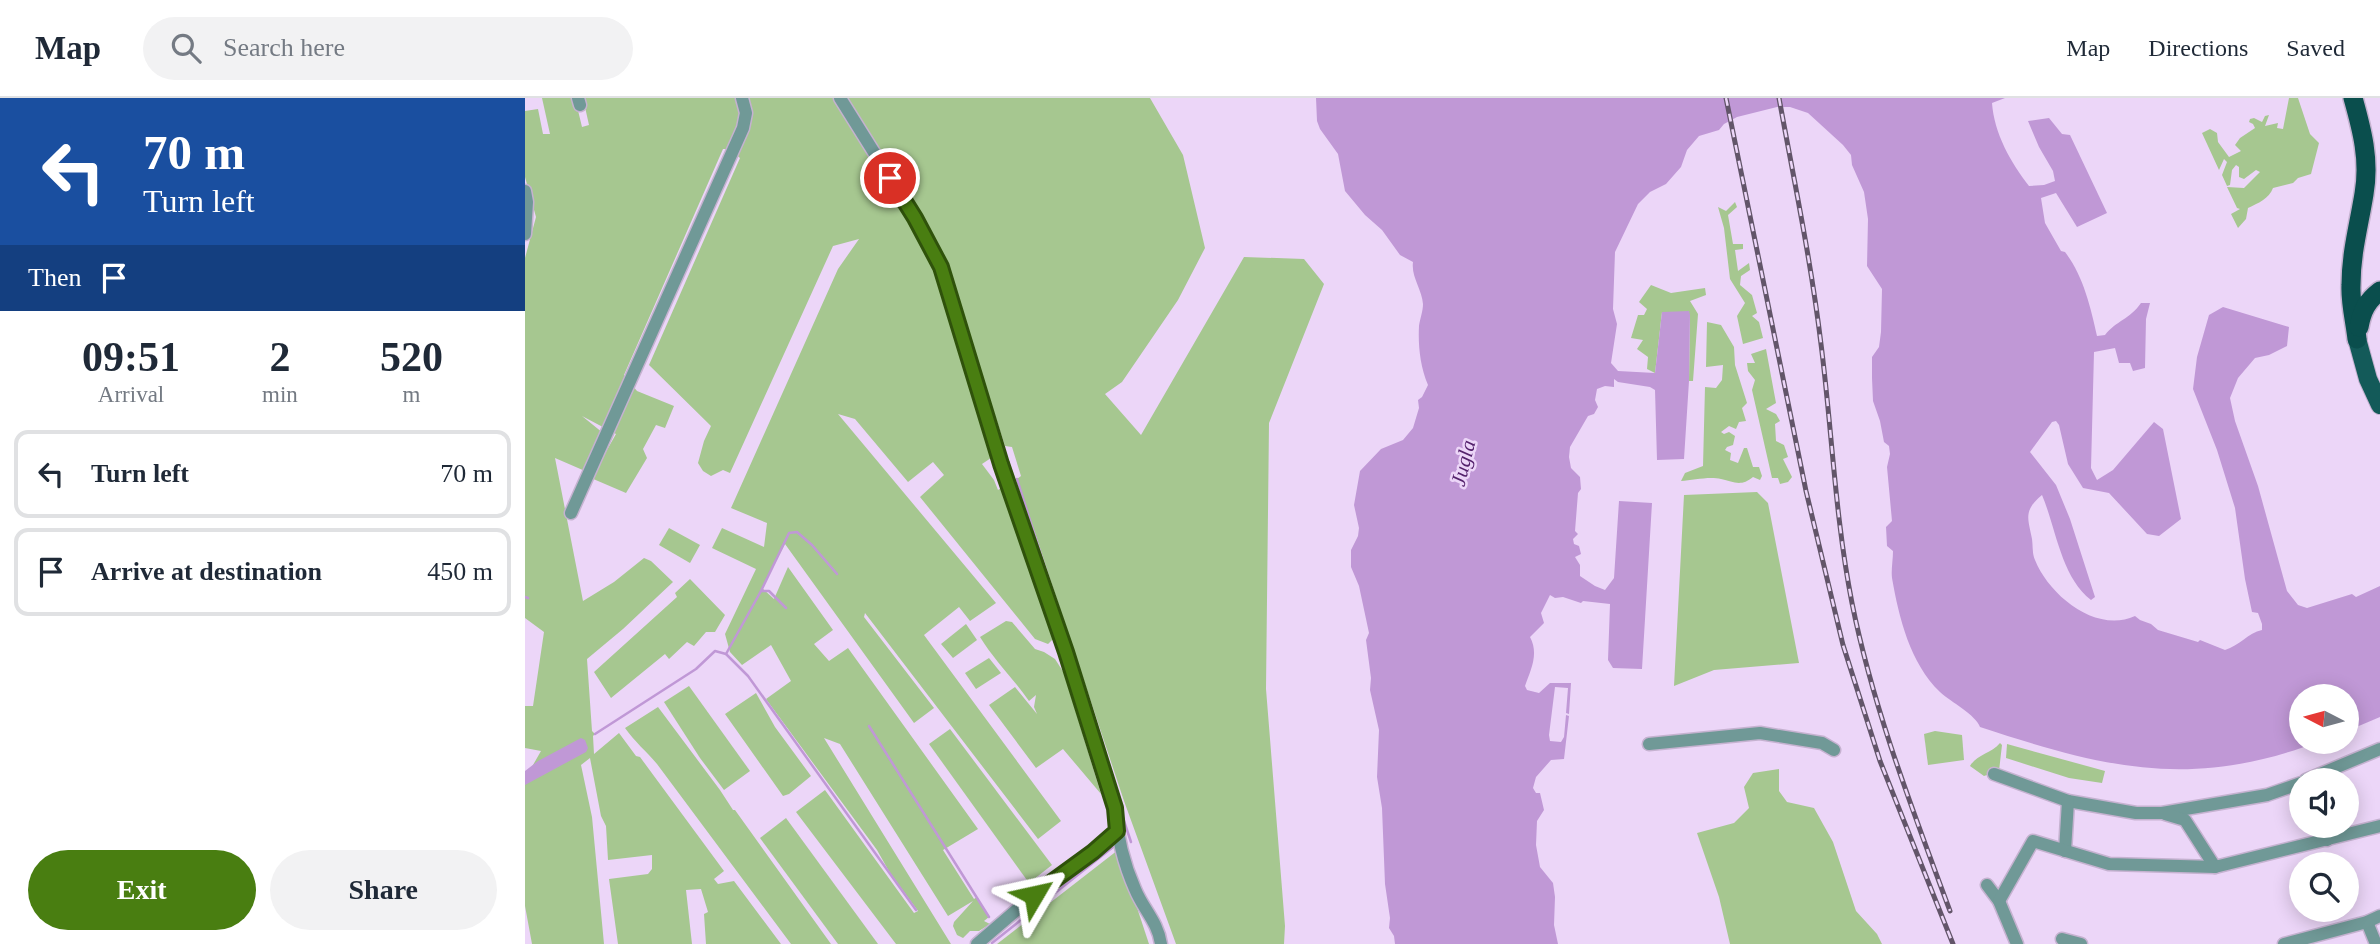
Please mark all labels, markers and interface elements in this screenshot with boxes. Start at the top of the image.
search box [143,17,633,80]
icon: search [167,29,205,67]
text: Map [35,30,101,66]
text: Search here [223,33,345,62]
text: Map [2066,35,2110,61]
text: Directions [2148,35,2248,61]
text: Saved [2286,35,2345,61]
text: 70 m [143,125,245,180]
icon: left [28,126,119,217]
pin [860,148,920,208]
icon: arrive [871,159,909,197]
text: Turn left [143,183,255,219]
icon: arrive [95,259,133,297]
text: Then [28,263,81,292]
text: 09:51 [82,334,180,380]
text: 2 [269,334,290,380]
text: 520 [380,334,443,380]
text: Arrival [98,382,164,407]
text: min [262,382,298,407]
text: m [402,382,420,407]
water label: Jugla [1446,437,1480,489]
icon: left [32,455,70,493]
text: Turn left [91,459,189,488]
text: 70 m [440,459,493,488]
icon: arrive [32,553,70,591]
text: Arrive at destination [91,557,322,586]
text: 450 m [427,557,493,586]
north arrow [2289,684,2359,754]
map controls [2289,684,2359,922]
button: sound [2289,768,2359,838]
button: Exit [28,850,256,930]
button: Share [270,850,497,930]
button: search [2289,852,2359,922]
position arrow [997,858,1071,932]

